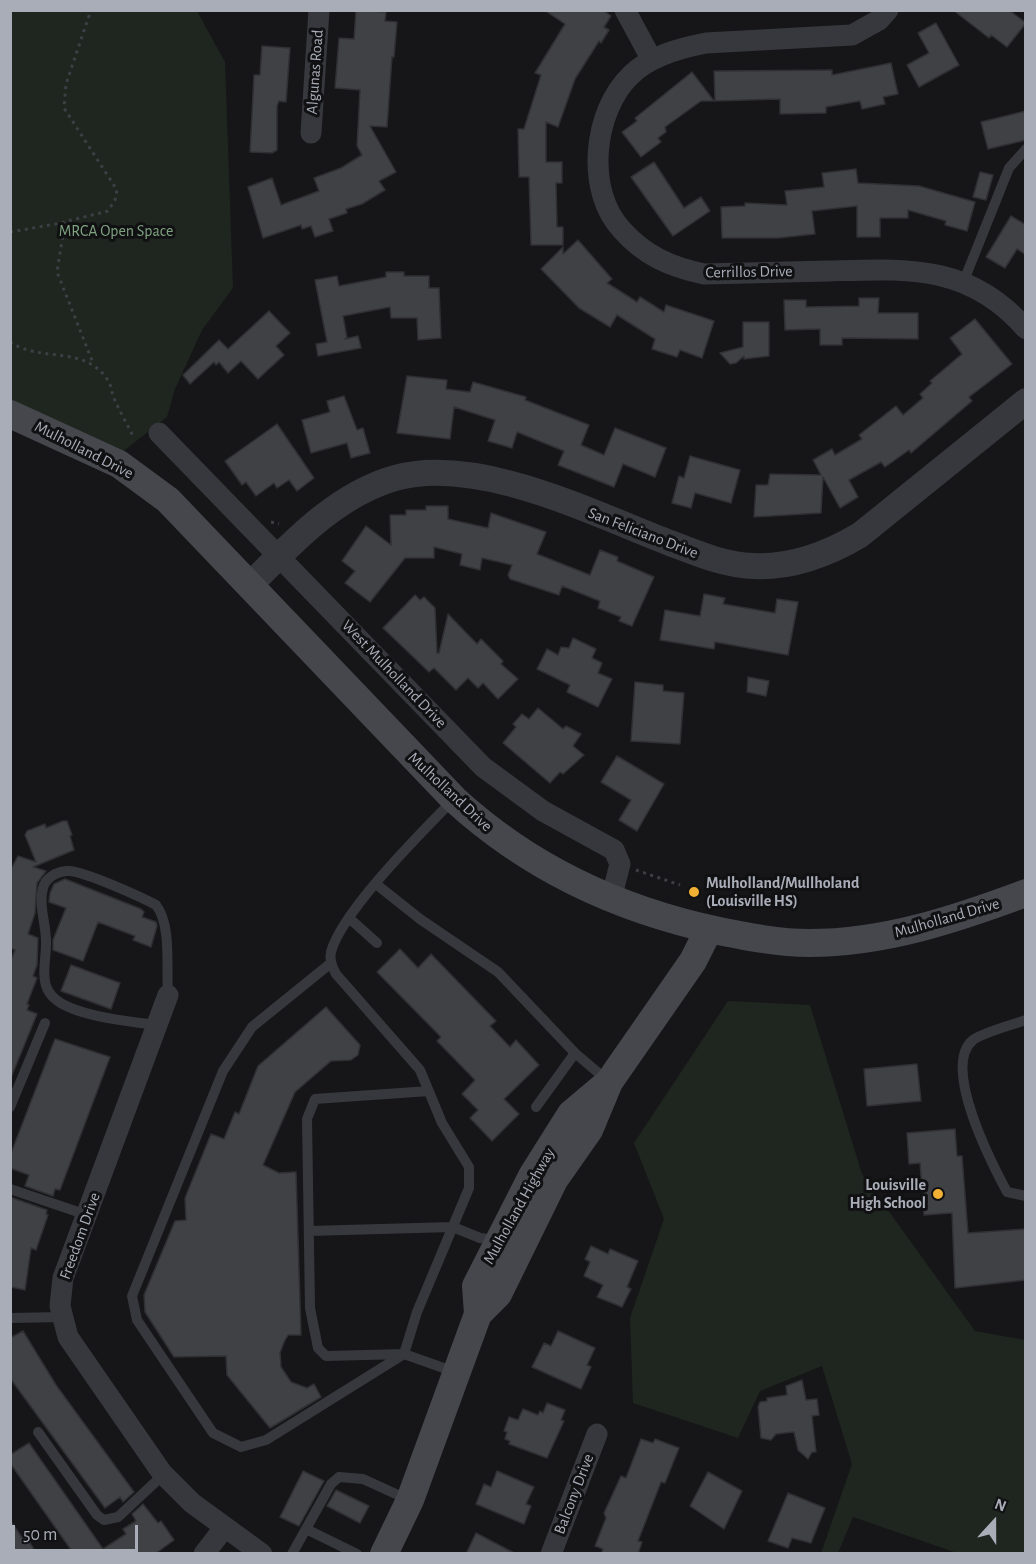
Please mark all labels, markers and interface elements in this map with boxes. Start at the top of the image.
street label: Algunas Road [302,29,328,115]
park label: MRCA Open Space [59,221,173,241]
street label: Cerrillos Drive [705,262,793,282]
street label: Mulholland Drive [31,417,137,483]
street label: San Feliciano Drive [585,503,701,563]
street label: West Mulholland Drive [337,616,451,732]
street label: Mulholland Drive [404,748,496,836]
place label: Mulholland/Mullholand (Louisville HS) [706,873,859,911]
marker: Mulholland/Mullholand (Louisville HS) [687,885,701,899]
street label: Mulholland Drive [892,894,1002,942]
street label: Mulholland Highway [479,1144,559,1268]
place label: Louisville High School [849,1175,926,1213]
marker: Louisville High School [931,1187,945,1201]
street label: Freedom Drive [55,1190,105,1282]
street label: Balcony Drive [550,1451,598,1537]
north arrow [964,1492,1024,1552]
text: N [992,1496,1009,1515]
scale bar [15,1513,141,1551]
text: 50 m [23,1526,57,1544]

